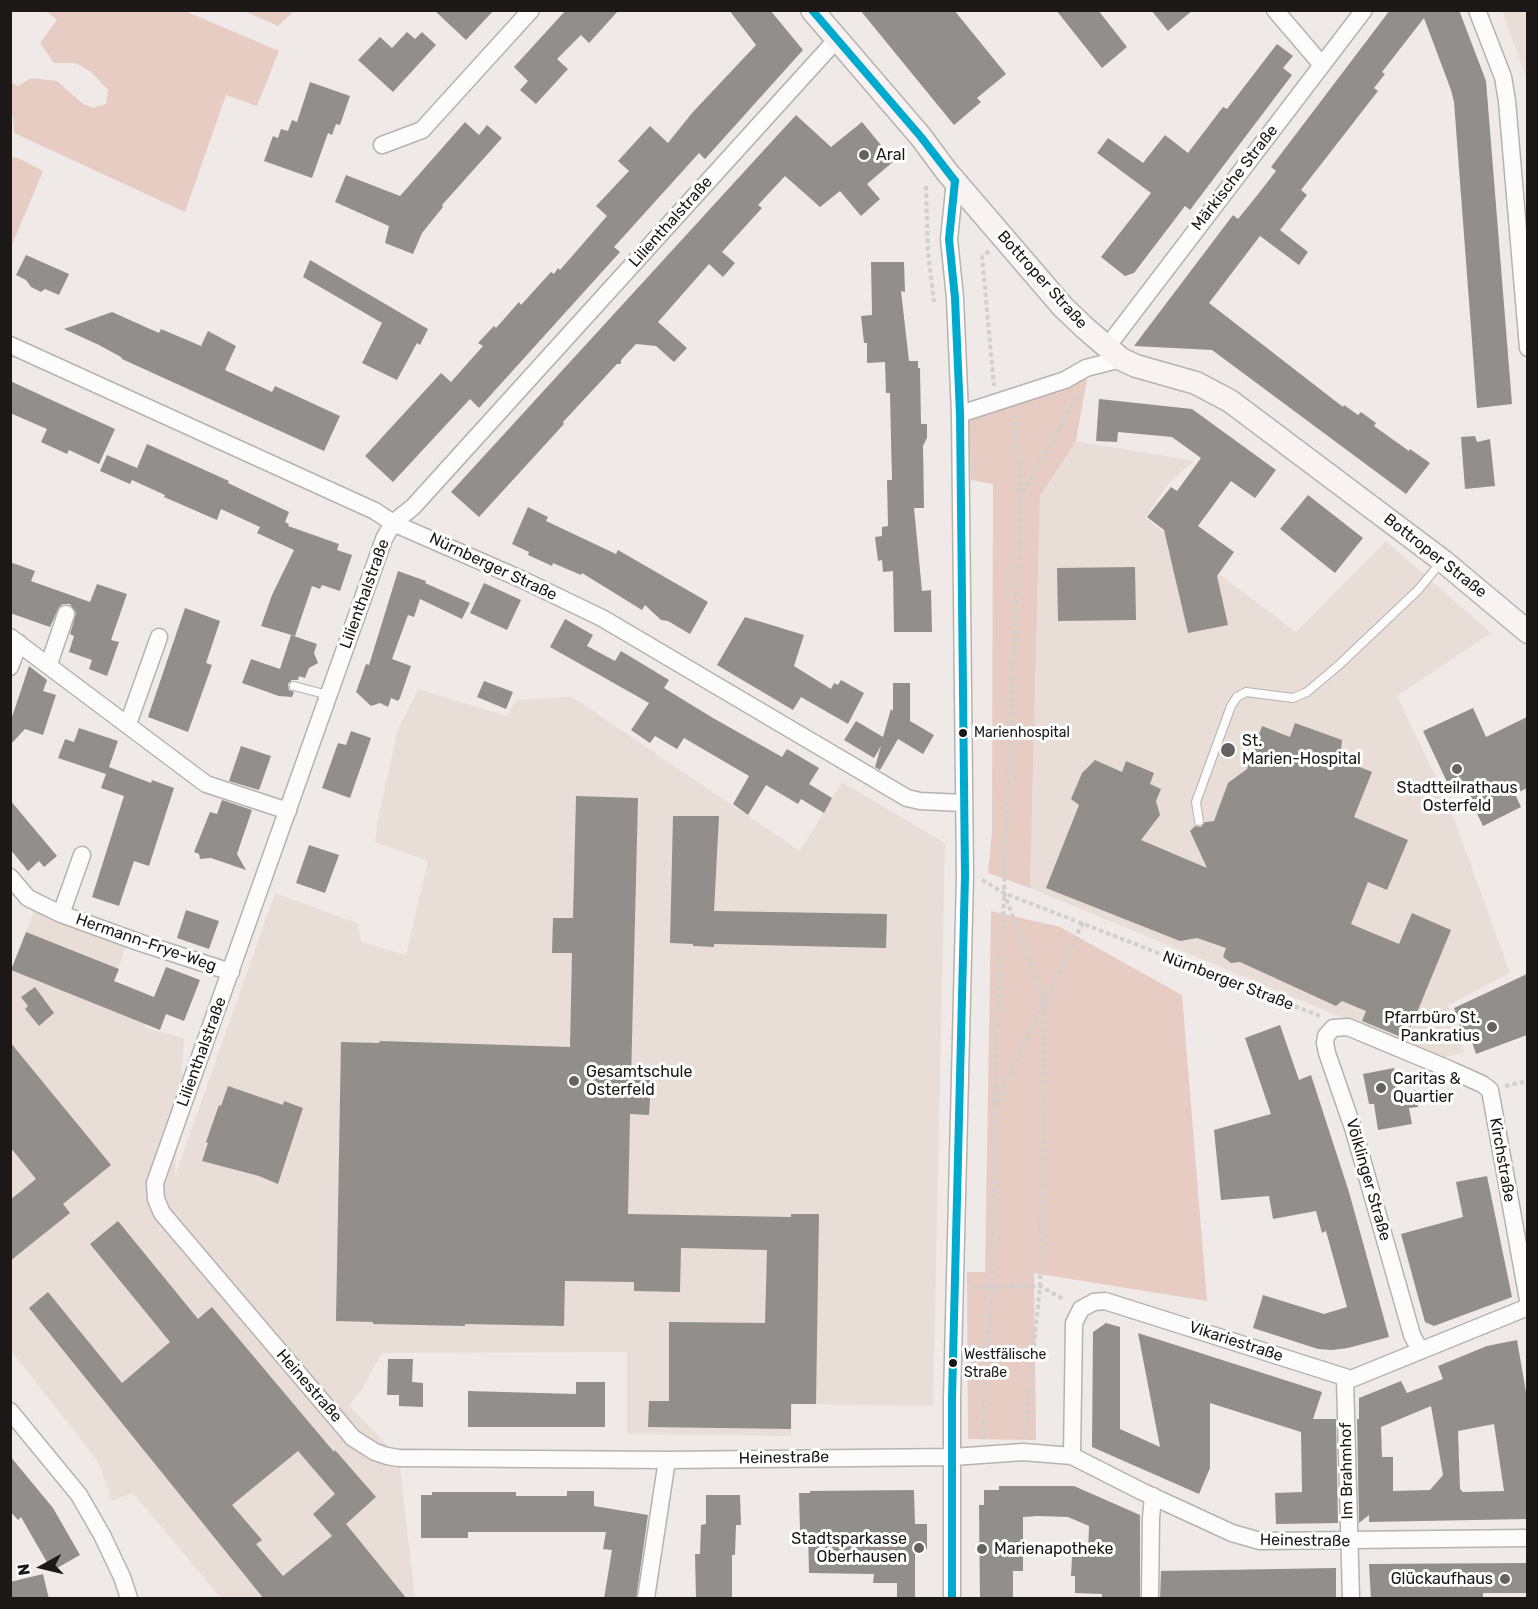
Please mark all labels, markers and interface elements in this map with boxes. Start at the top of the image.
street label: Märkische Straße [1188,121,1282,235]
place label: Aral [876,145,905,165]
marker: Aral [857,148,871,162]
street label: Lilienthalstraße [625,173,717,271]
street label: Bottroper Straße [993,227,1091,333]
street label: Bottroper Straße [1380,510,1490,602]
street label: Nürnberger Straße [426,529,560,605]
street label: Lilienthalstraße [336,536,394,652]
place label: Marienhospital [974,725,1070,741]
marker: Marienhospital [957,727,969,739]
place label: St. Marien-Hospital [1242,731,1361,769]
marker: St. Marien-Hospital [1219,741,1237,759]
marker: Stadtteilrathaus Osterfeld [1450,762,1464,776]
place label: Stadtteilrathaus Osterfeld [1396,778,1518,816]
street label: Hermann-Frye-Weg [73,910,219,976]
street label: Nürnberger Straße [1160,947,1296,1015]
street label: Lilienthalstraße [173,994,231,1110]
place label: Pfarrbüro St. Pankratius [1384,1008,1480,1046]
marker: Pfarrbüro St. Pankratius [1485,1020,1499,1034]
place label: Gesamtschule Osterfeld [586,1062,692,1100]
place label: Caritas & Quartier [1393,1069,1461,1107]
marker: Gesamtschule Osterfeld [567,1074,581,1088]
marker: Caritas & Quartier [1374,1081,1388,1095]
street label: Kirchstraße [1485,1116,1519,1204]
street label: Völklinger Straße [1341,1117,1395,1243]
street label: Vikariestraße [1187,1318,1285,1366]
street label: Heinestraße [272,1346,346,1426]
place label: Westfälische Straße [964,1347,1046,1380]
marker: Westfälische Straße [947,1357,959,1369]
street label: Im Brahmhof [1337,1422,1357,1520]
street label: Heinestraße [739,1448,829,1468]
place label: Stadtsparkasse Oberhausen [791,1529,907,1567]
street label: Heinestraße [1260,1531,1350,1551]
north arrow [12,1537,72,1597]
place label: Marienapotheke [994,1539,1113,1559]
marker: Stadtsparkasse Oberhausen [912,1541,926,1555]
marker: Marienapotheke [975,1542,989,1556]
text: N [13,1563,34,1577]
place label: Glückaufhaus [1391,1569,1493,1589]
marker: Glückaufhaus [1498,1572,1512,1586]

